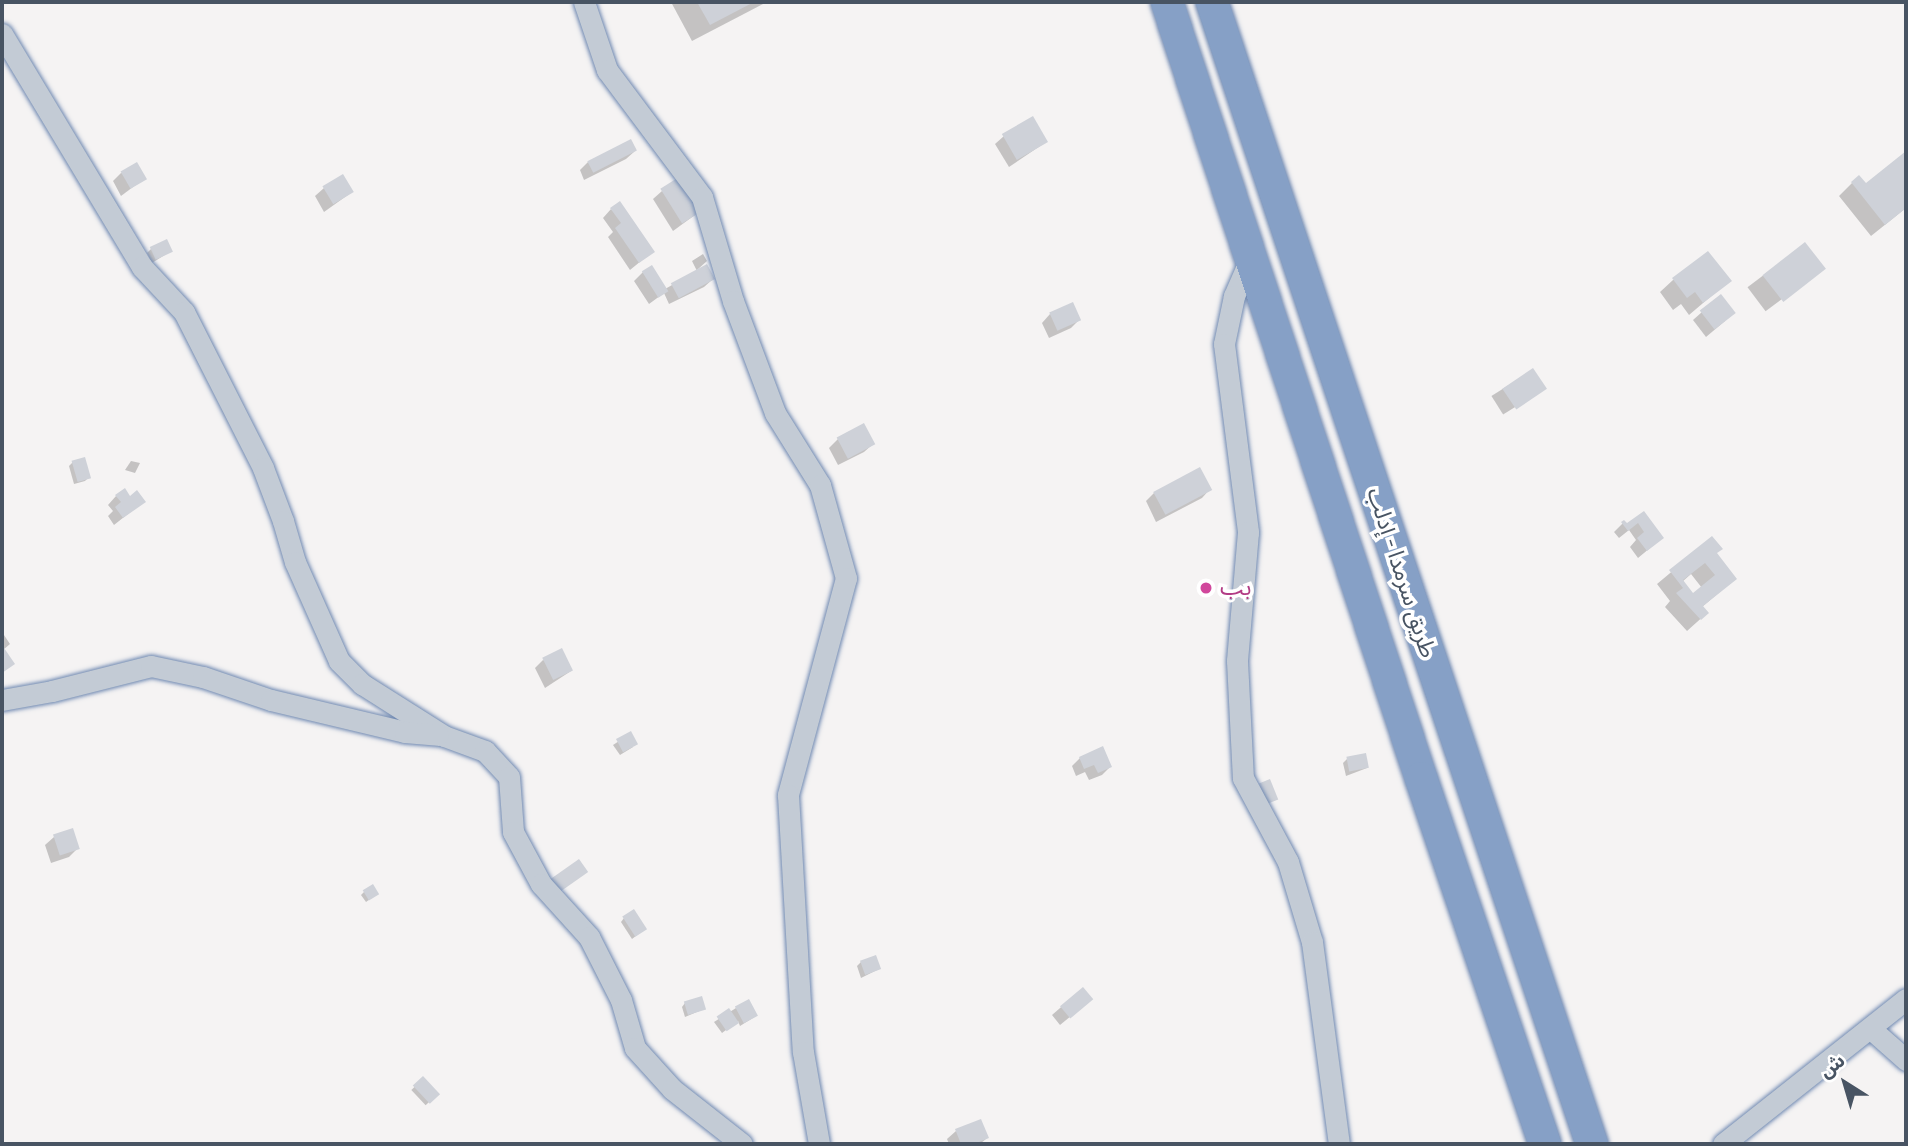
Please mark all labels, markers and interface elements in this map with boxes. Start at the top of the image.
street label: طريق سرمدا - إدلب [1360,484,1442,662]
place label: بب [1220,574,1251,602]
marker: بب [1198,580,1214,596]
north arrow [1810,1048,1880,1118]
text: ش [1815,1050,1849,1083]

